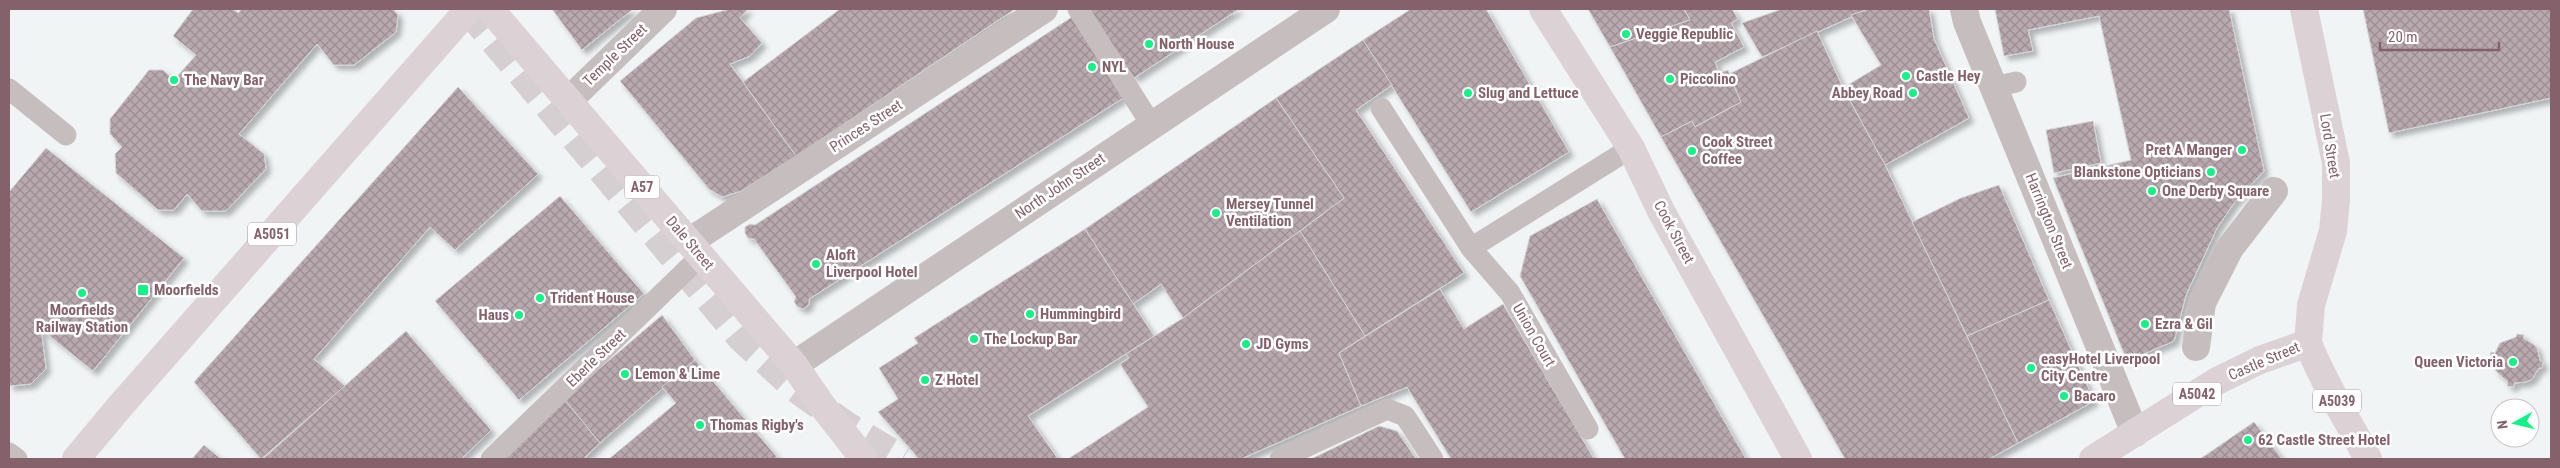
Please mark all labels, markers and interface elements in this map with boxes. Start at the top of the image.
street label: Temple Street [579,20,651,90]
scale bar [2380,20,2499,52]
place label: Veggie Republic [1636,25,1733,43]
marker: Veggie Republic [1620,28,1632,40]
text: 20 m [2388,28,2418,46]
place label: North House [1159,35,1234,53]
marker: North House [1143,38,1155,50]
place label: NYL [1102,58,1126,76]
marker: NYL [1086,61,1098,73]
place label: Castle Hey [1916,67,1981,85]
place label: Piccolino [1680,70,1736,88]
marker: Castle Hey [1900,70,1912,82]
place label: The Navy Bar [184,71,264,89]
marker: Piccolino [1664,73,1676,85]
marker: The Navy Bar [168,74,180,86]
place label: Slug and Lettuce [1478,84,1579,102]
place label: Abbey Road [1832,84,1903,102]
marker: Slug and Lettuce [1462,87,1474,99]
marker: Abbey Road [1907,87,1919,99]
street label: Princes Street [826,96,906,156]
street label: Lord Street [2316,112,2344,180]
place label: Cook Street Coffee [1702,133,1773,168]
place label: Pret A Manger [2145,141,2232,159]
marker: Pret A Manger [2236,144,2248,156]
marker: Cook Street Coffee [1686,145,1698,157]
street label: North John Street [1012,149,1108,223]
place label: Blankstone Opticians [2074,163,2201,181]
marker: Blankstone Opticians [2205,166,2217,178]
street label: Harrington Street [2022,171,2076,271]
road number: A57 [624,176,660,198]
place label: One Derby Square [2162,182,2269,200]
marker: One Derby Square [2146,185,2158,197]
place label: Mersey Tunnel Ventilation [1226,195,1314,230]
street label: Cook Street [1650,197,1698,267]
marker: Mersey Tunnel Ventilation [1210,207,1222,219]
street label: Dale Street [662,212,718,274]
road number: A5051 [248,222,296,245]
place label: Aloft Liverpool Hotel [826,246,918,281]
marker: Aloft Liverpool Hotel [810,258,822,270]
place label: Moorfields [154,281,219,299]
marker: Moorfields [136,283,150,297]
marker: Moorfields Railway Station [76,287,88,299]
place label: Trident House [550,289,635,307]
marker: Trident House [534,292,546,304]
street label: Union Court [1509,300,1559,370]
place label: Moorfields Railway Station [36,301,128,336]
place label: Hummingbird [1040,305,1121,323]
place label: Haus [479,306,509,324]
marker: Hummingbird [1024,308,1036,320]
marker: Haus [513,309,525,321]
place label: Ezra & Gil [2155,315,2213,333]
marker: Ezra & Gil [2139,318,2151,330]
street label: Eberle Street [563,325,629,391]
place label: The Lockup Bar [984,330,1078,348]
marker: The Lockup Bar [968,333,980,345]
place label: JD Gyms [1256,335,1309,353]
marker: JD Gyms [1240,338,1252,350]
street label: Castle Street [2225,338,2303,384]
place label: easyHotel Liverpool City Centre [2041,350,2160,385]
place label: Queen Victoria [2414,353,2503,371]
marker: Queen Victoria [2507,356,2519,368]
marker: easyHotel Liverpool City Centre [2025,362,2037,374]
place label: Lemon & Lime [635,365,720,383]
marker: Lemon & Lime [619,368,631,380]
place label: Z Hotel [935,371,979,389]
marker: Z Hotel [919,374,931,386]
road number: A5042 [2173,382,2221,406]
place label: Bacaro [2074,387,2116,405]
marker: Bacaro [2058,390,2070,402]
road number: A5039 [2313,390,2361,412]
north arrow [2490,398,2540,448]
place label: Thomas Rigby's [710,416,804,434]
marker: Thomas Rigby's [694,419,706,431]
text: N [2494,419,2511,430]
place label: 62 Castle Street Hotel [2258,431,2390,449]
marker: 62 Castle Street Hotel [2242,434,2254,446]

